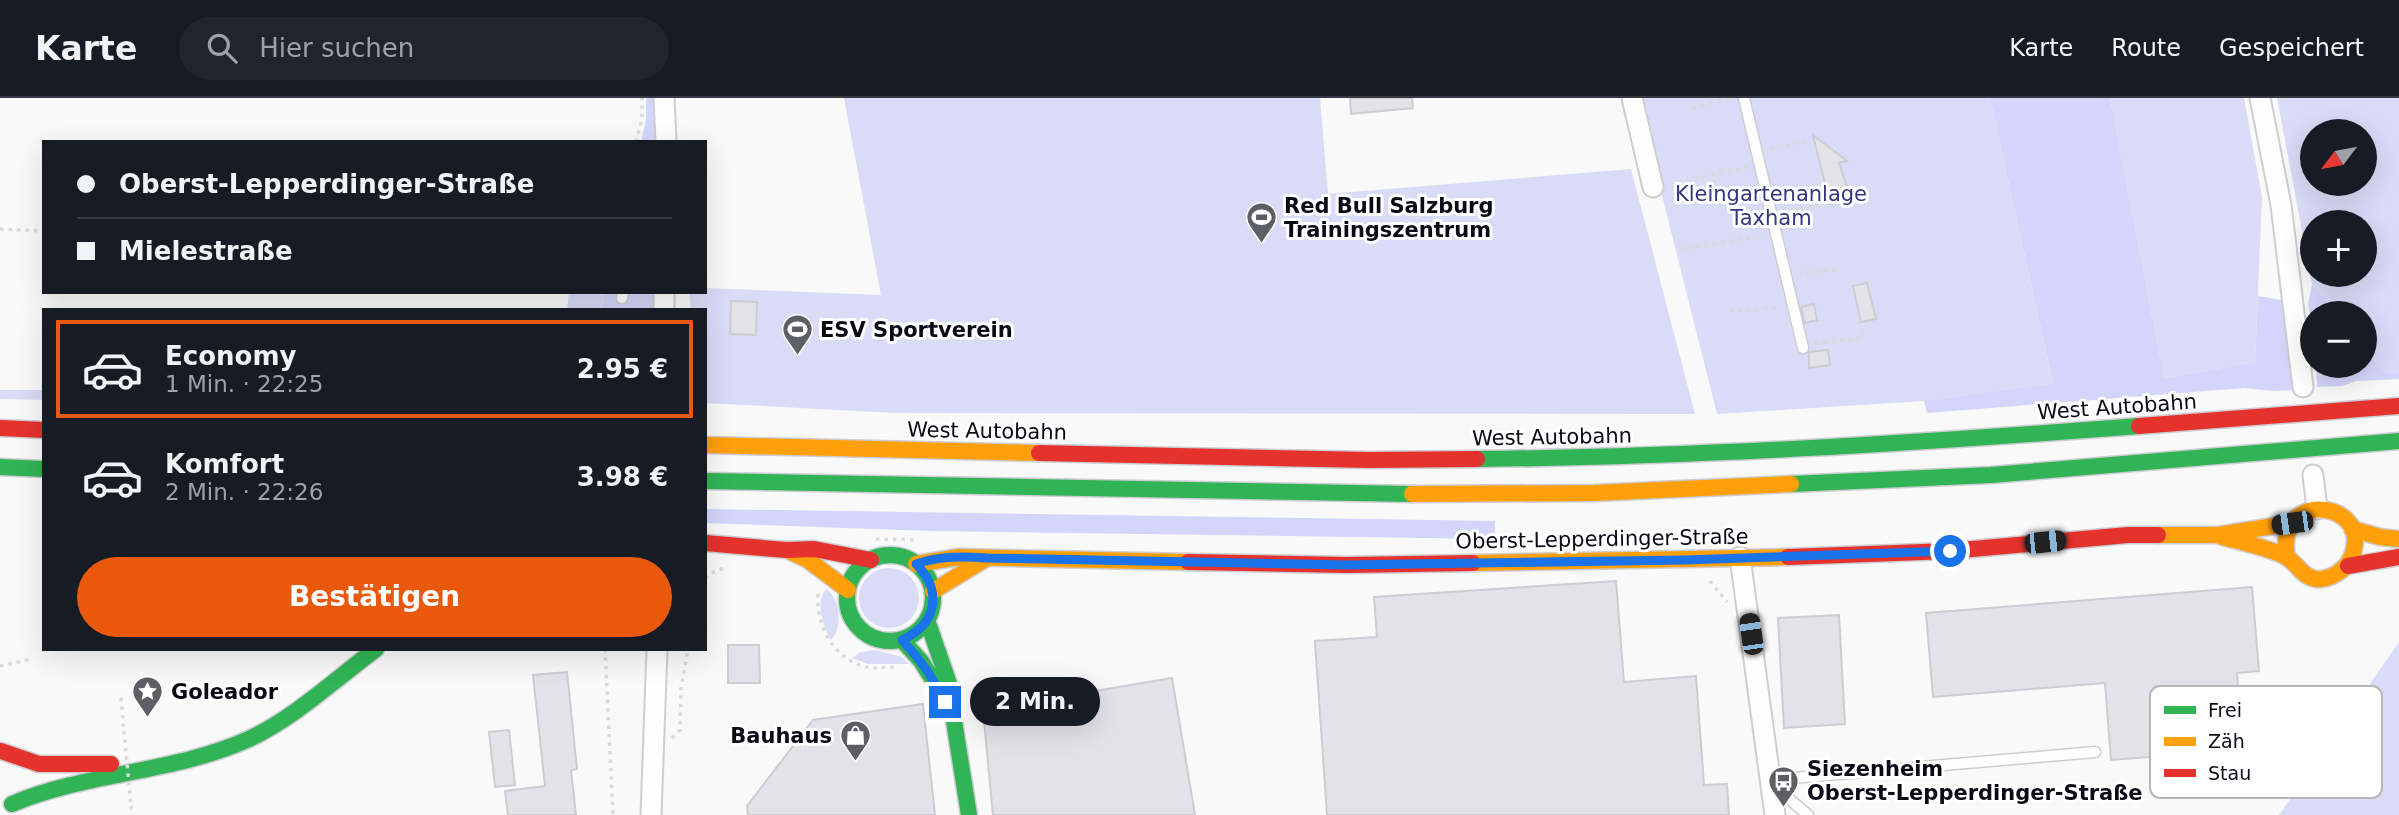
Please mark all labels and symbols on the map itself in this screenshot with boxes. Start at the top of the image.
north arrow [2300,119,2376,196]
park label: Kleingartenanlage Taxham [1675,182,1867,230]
place label: Red Bull Salzburg Trainingszentrum [1284,194,1494,242]
sports icon: Red Bull Salzburg Trainingszentrum [1244,201,1278,245]
sports icon: ESV Sportverein [780,313,814,357]
place label: ESV Sportverein [820,318,1013,342]
street label: West Autobahn [2036,389,2198,425]
street label: West Autobahn [907,418,1067,444]
street label: West Autobahn [1472,424,1632,450]
car [2270,510,2315,536]
street label: Oberst-Lepperdinger-Straße [1455,524,1749,554]
car [2024,529,2067,555]
route start [1934,535,1966,567]
car [1738,612,1765,656]
place icon: Goleador [131,675,165,719]
callout: 2 Min. [970,678,1099,726]
place label: Goleador [171,680,279,704]
route end [929,686,961,718]
legend [2150,686,2382,798]
text: Frei [2208,699,2242,721]
shop icon: Bauhaus [838,719,872,763]
place label: Bauhaus [730,724,832,748]
text: Zäh [2208,730,2245,752]
place label: Siezenheim Oberst-Lepperdinger-Straße [1807,757,2143,805]
text: Stau [2208,762,2251,784]
bus stop icon: Siezenheim Oberst-Lepperdinger-Straße [1767,764,1801,808]

